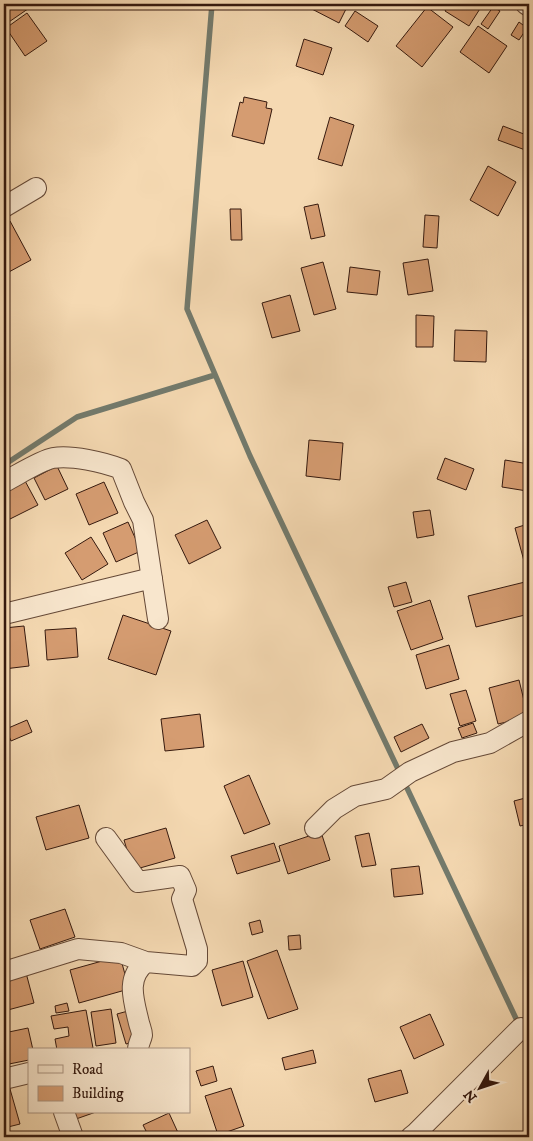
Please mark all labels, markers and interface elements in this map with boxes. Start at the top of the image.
legend [28,1048,190,1114]
text: Road [72,1060,104,1079]
north arrow [456,1064,506,1114]
text: Building [72,1084,124,1103]
text: N [460,1085,481,1106]

